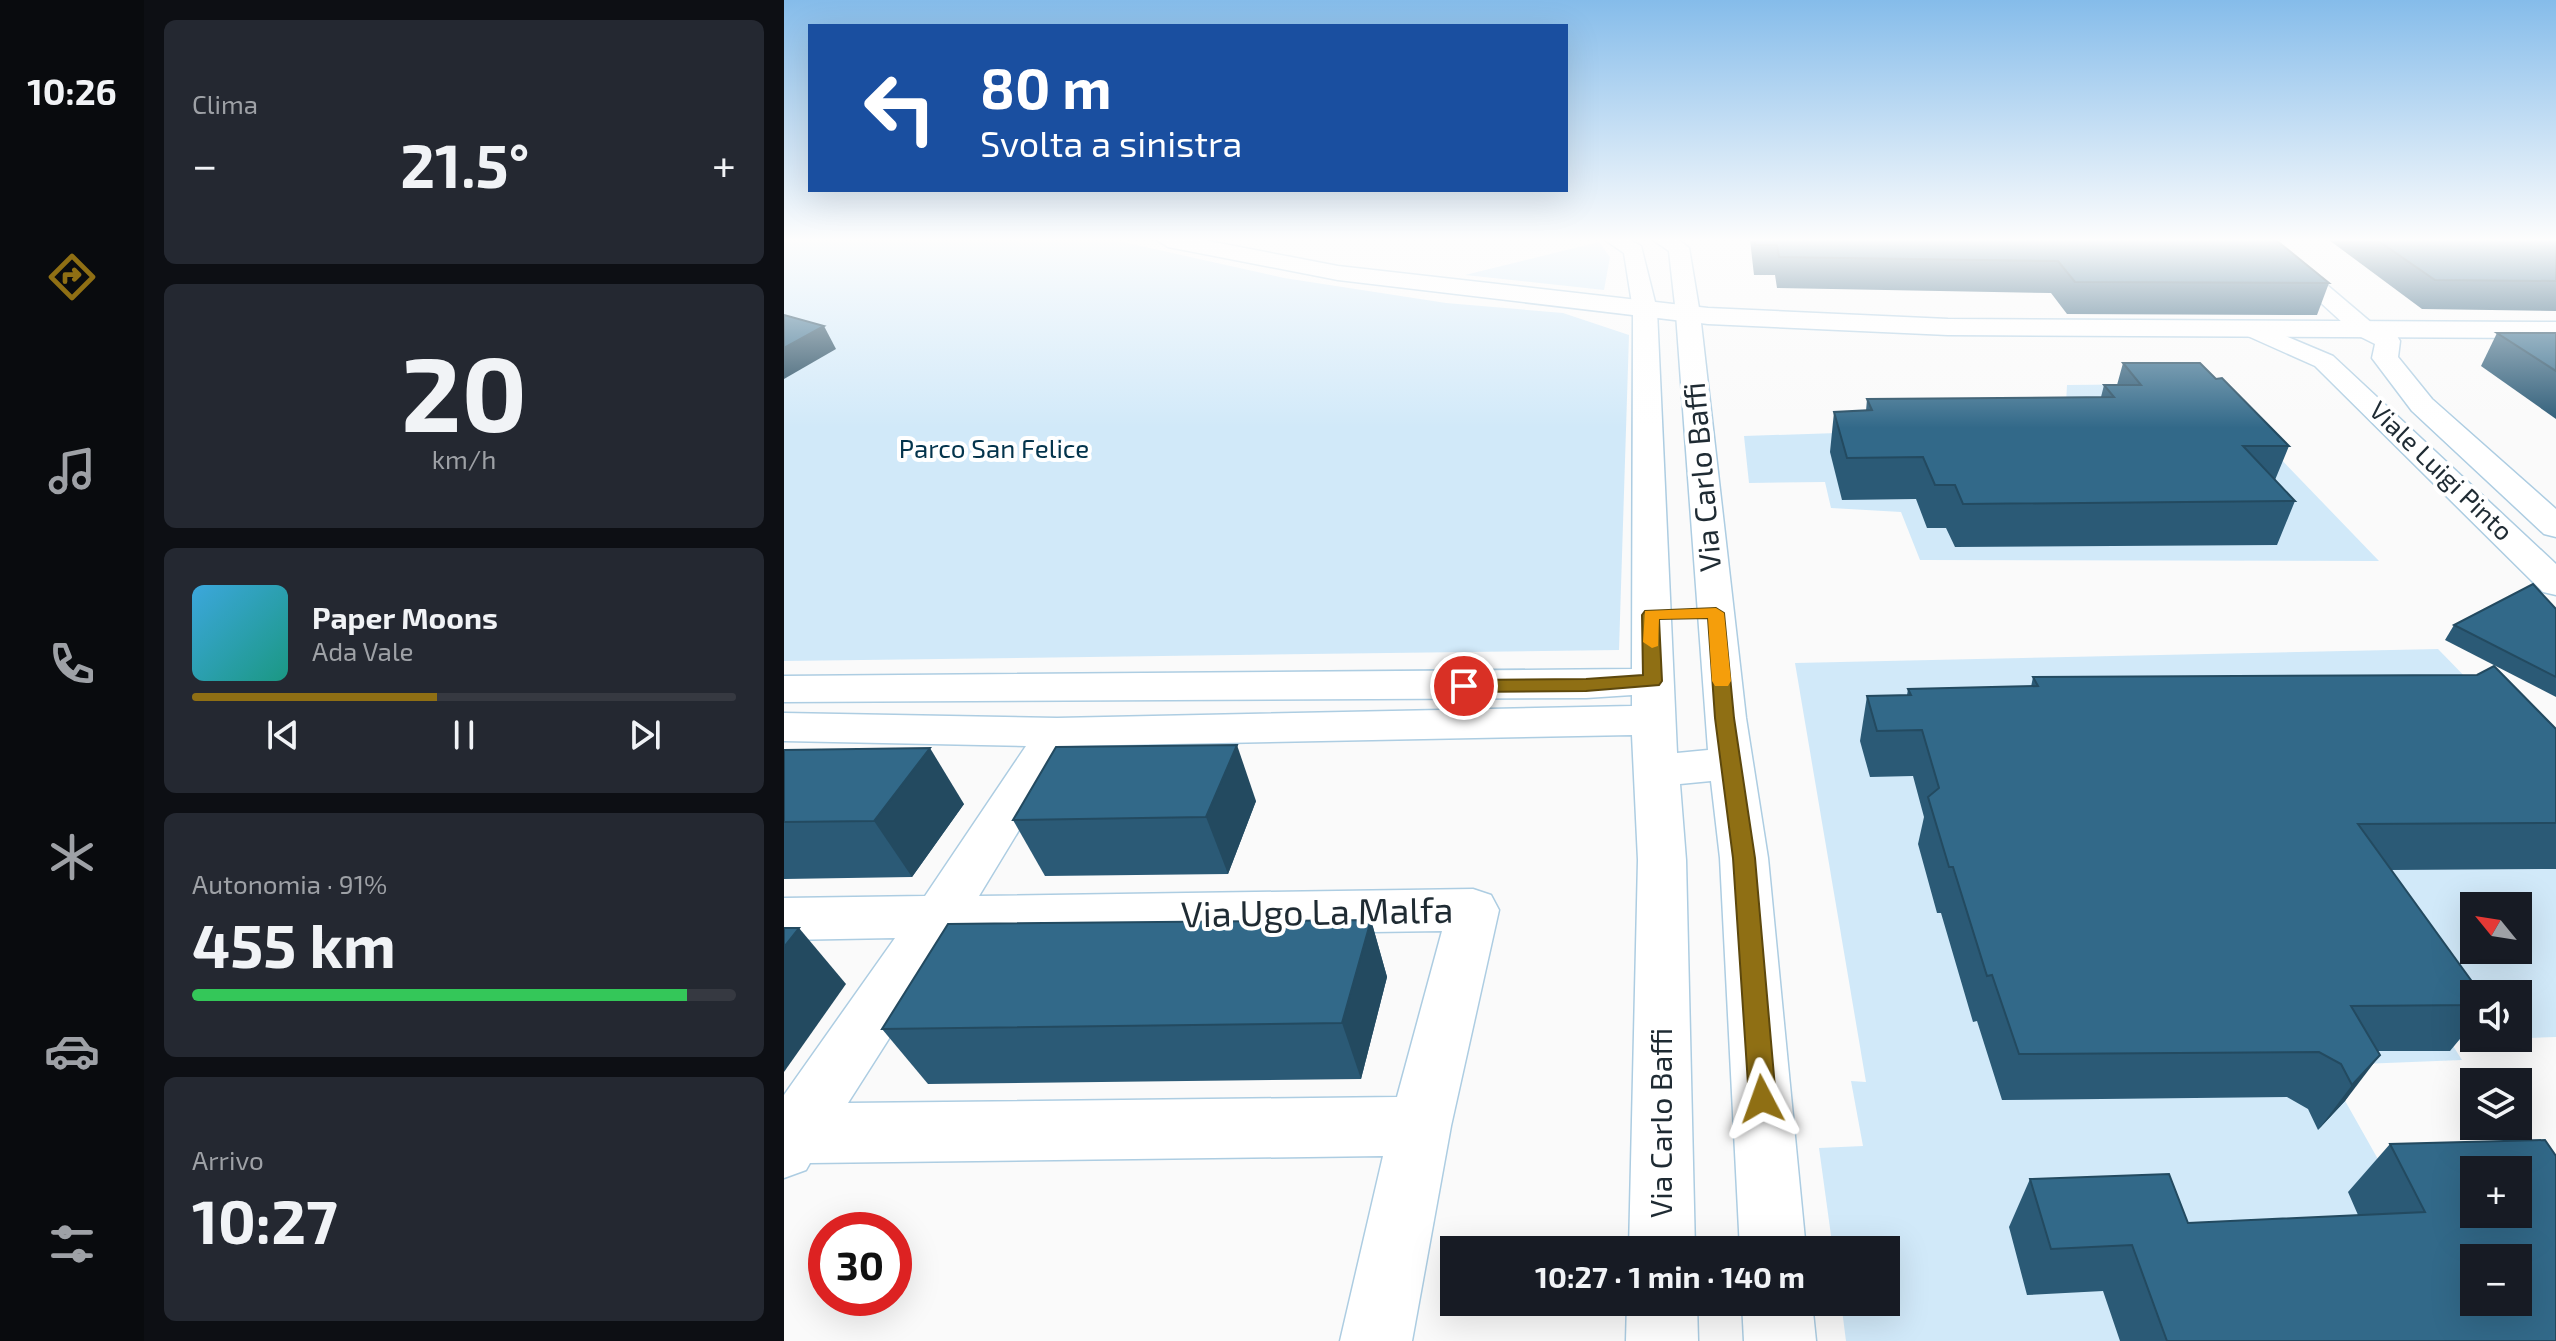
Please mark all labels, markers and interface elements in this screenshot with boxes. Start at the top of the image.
text: 80 m [980,53,1112,120]
icon: left [848,56,952,160]
text: 10:26 [27,69,117,112]
text: Clima [192,88,258,119]
text: Svolta a sinistra [980,121,1242,164]
text: 21.5° [400,128,529,200]
text: − [192,137,218,190]
text: + [712,137,736,190]
icon: directions [44,249,100,305]
text: 20 [401,328,527,453]
street label: Via Carlo Baffi [1675,381,1727,573]
street label: Viale Luigi Pinto [2364,394,2520,546]
park label: Parco San Felice [899,432,1089,463]
icon: music [44,443,100,499]
text: km/h [432,443,496,474]
text: Paper Moons [312,599,498,635]
text: Ada Vale [312,635,414,666]
icon: phone [44,636,100,692]
pin [1430,652,1498,720]
icon: arrive [1442,664,1486,708]
icon: previous [261,713,305,757]
icon: pause [442,713,486,757]
icon: next [623,713,667,757]
icon: climate [44,829,100,885]
text: Autonomia · 91% [192,868,387,899]
street label: Via Ugo La Malfa [1180,887,1454,934]
north arrow [2460,892,2532,964]
map controls [2460,892,2532,1316]
text: 455 km [192,908,396,980]
button: sound [2460,980,2532,1052]
icon: car [44,1023,100,1079]
street label: Via Carlo Baffi [1642,1028,1678,1218]
position arrow [1720,1057,1804,1141]
button: layers [2460,1068,2532,1140]
text: Arrivo [192,1144,264,1175]
button: + [2460,1156,2532,1228]
text: 10:27 [192,1184,338,1256]
speed limit sign: 30 [808,1212,912,1316]
icon: filters [44,1216,100,1272]
button: − [2460,1244,2532,1316]
text: 10:27 · 1 min · 140 m [1535,1258,1805,1294]

